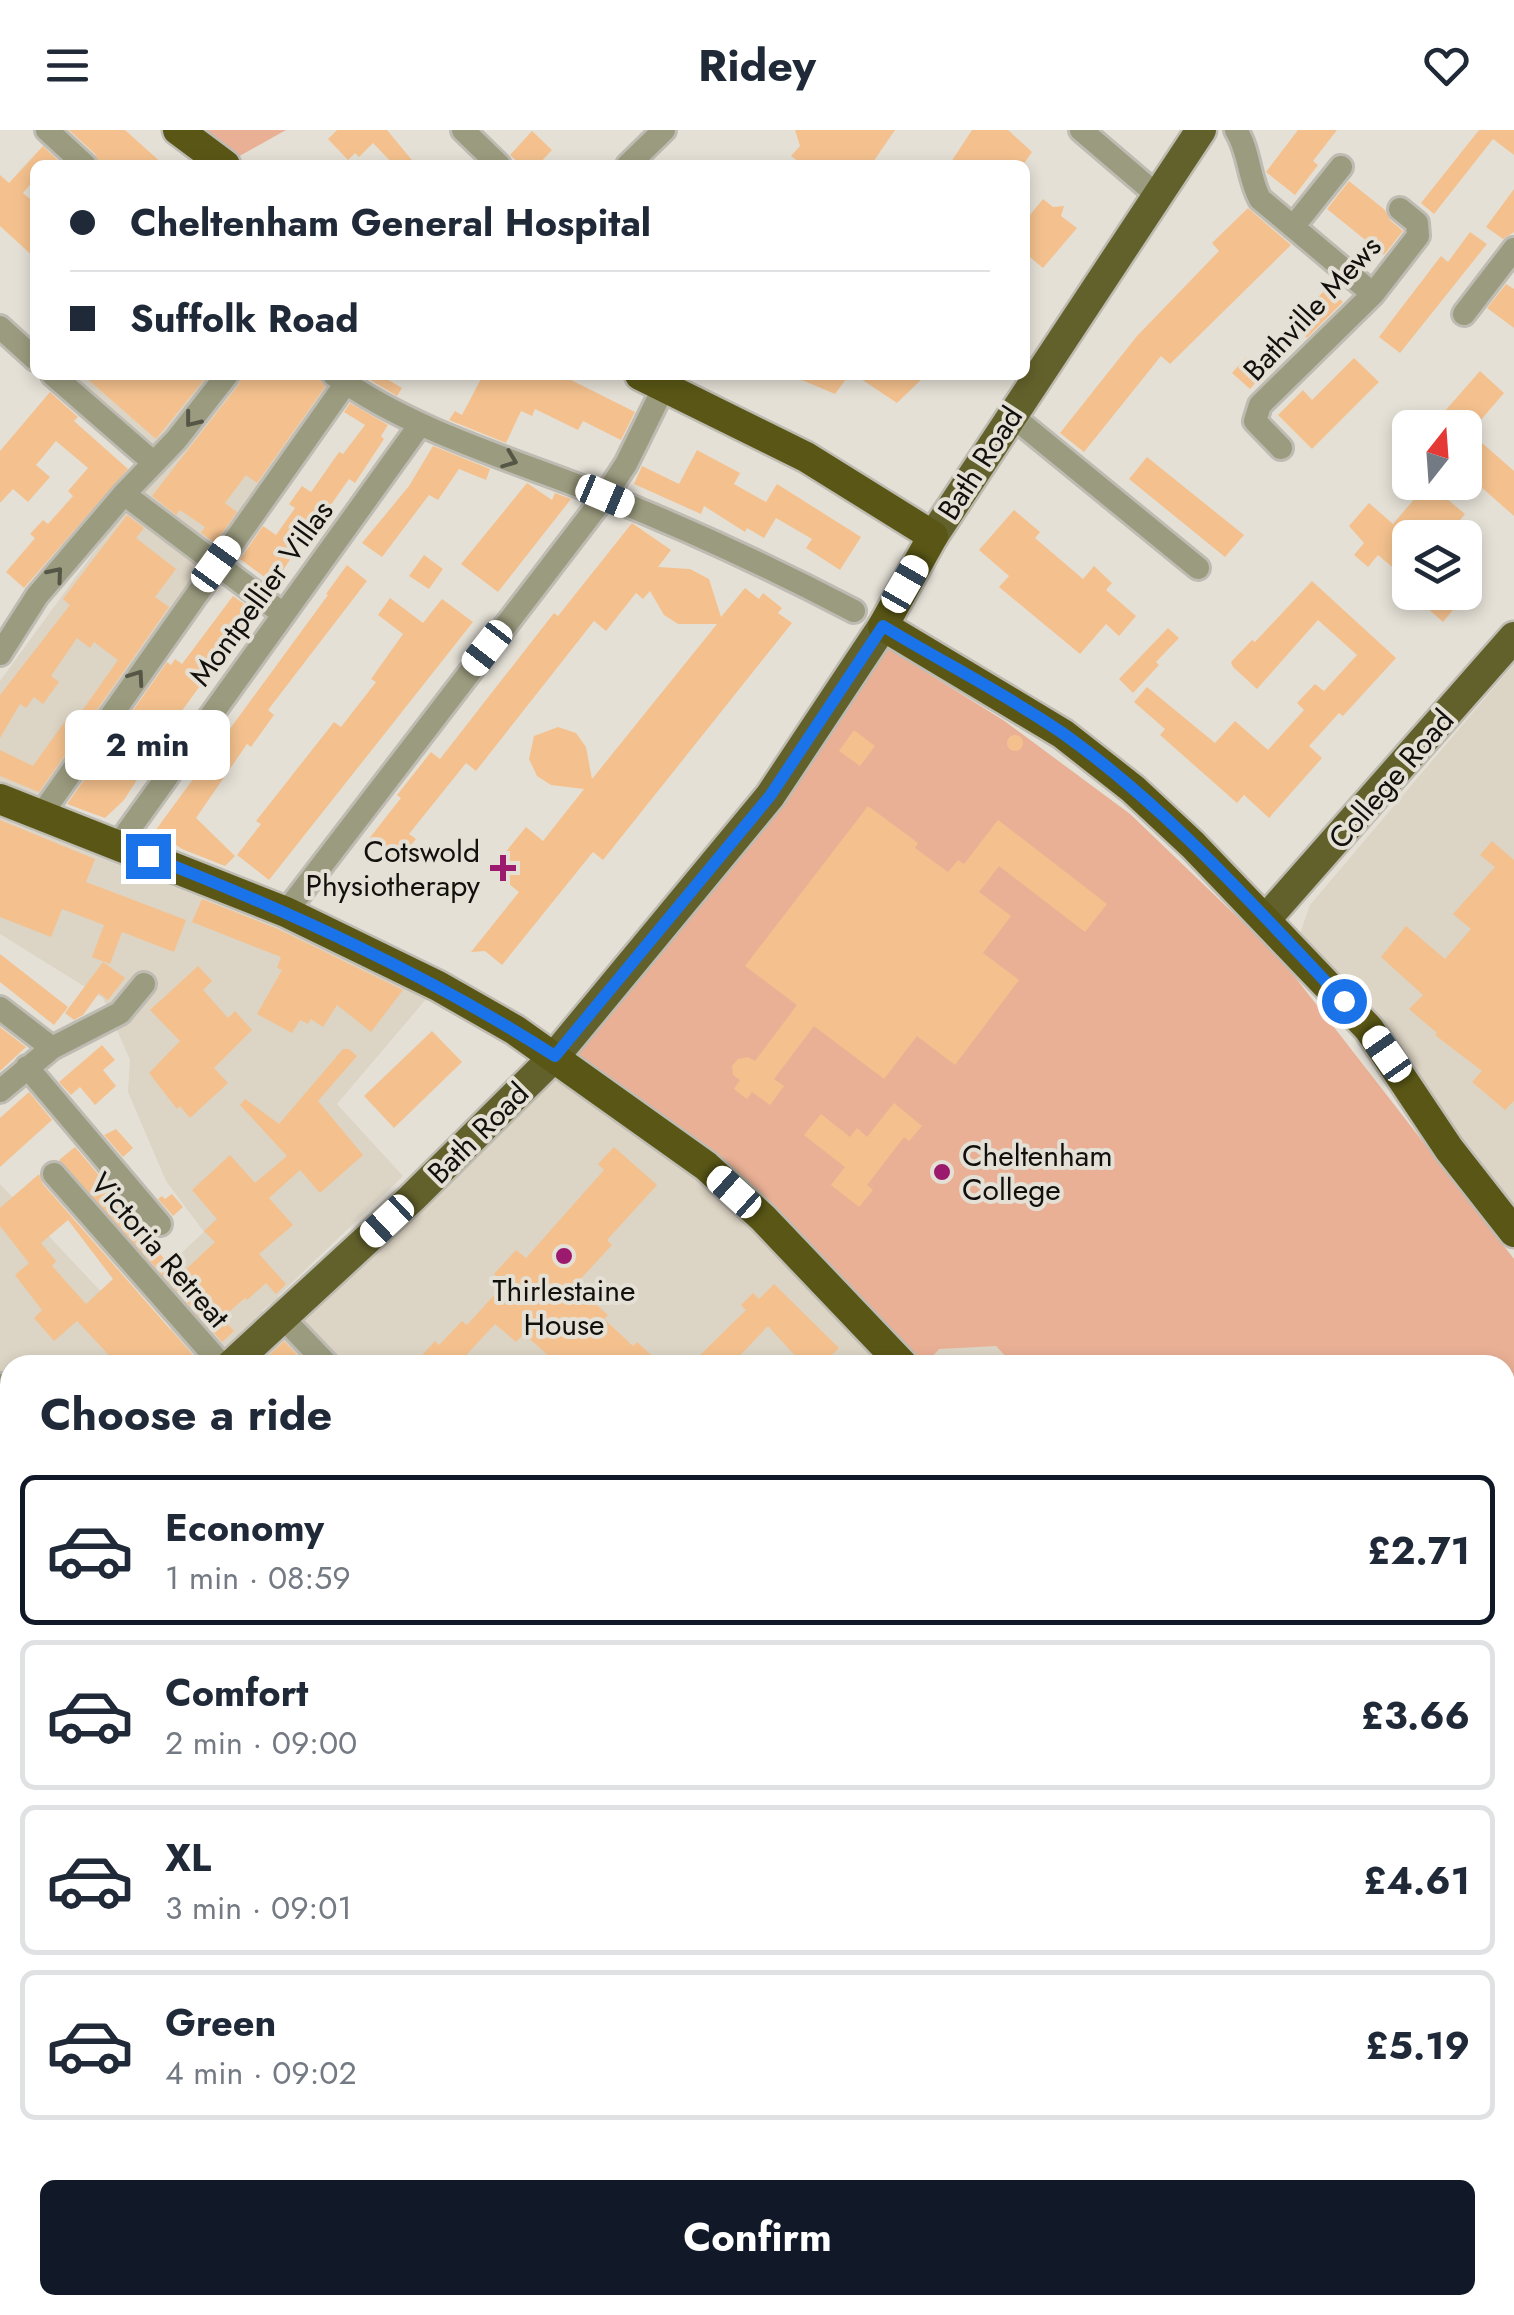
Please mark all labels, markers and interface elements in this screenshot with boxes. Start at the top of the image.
text: Ridey [698,33,816,98]
icon: menu [40,38,95,93]
icon: heart [1419,38,1474,93]
text: Cheltenham General Hospital [130,195,651,250]
street label: Bathville Mews [1233,226,1391,390]
text: Suffolk Road [130,291,359,346]
street label: Bath Road [927,398,1033,528]
one-way arrow [186,409,203,427]
north arrow [1392,410,1482,500]
map controls [1392,410,1482,610]
one-way arrow [500,448,518,468]
car [572,470,638,522]
street label: Montpellier Villas [179,491,343,695]
button: layers [1392,520,1482,610]
car [186,531,246,597]
car [877,551,933,617]
one-way arrow [44,568,62,586]
car [457,615,517,681]
one-way arrow [125,670,143,689]
street label: College Road [1318,700,1464,858]
callout: 2 min [66,711,230,781]
text: 2 min [105,722,190,768]
place label: Cotswold Physiotherapy [306,830,481,907]
route end [126,834,171,879]
marker: Cotswold Physiotherapy [490,855,516,881]
route start [1322,979,1367,1024]
car [1358,1021,1416,1087]
street label: Bath Road [418,1073,538,1193]
place label: Cheltenham College [962,1134,1113,1211]
car [702,1161,766,1223]
marker: Cheltenham College [931,1161,953,1183]
street label: Victoria Retreat [80,1163,240,1338]
car [355,1190,419,1252]
marker: Thirlestaine House [553,1245,575,1267]
place label: Thirlestaine House [493,1269,635,1346]
text: Choose a ride [40,1382,332,1447]
text: Economy [165,1500,324,1555]
icon: car [45,1505,135,1595]
text: £2.71 [1367,1523,1470,1578]
text: 1 min · 08:59 [165,1555,351,1601]
text: Comfort [165,1665,308,1720]
icon: car [45,1670,135,1760]
text: £3.66 [1361,1688,1470,1743]
text: 2 min · 09:00 [165,1720,357,1766]
text: XL [165,1830,211,1885]
icon: car [45,1835,135,1925]
text: £4.61 [1363,1853,1470,1908]
text: 3 min · 09:01 [165,1885,352,1931]
text: Green [165,1995,276,2050]
icon: car [45,2000,135,2090]
text: £5.19 [1365,2018,1470,2073]
text: 4 min · 09:02 [165,2050,357,2096]
button: Confirm [40,2180,1475,2295]

